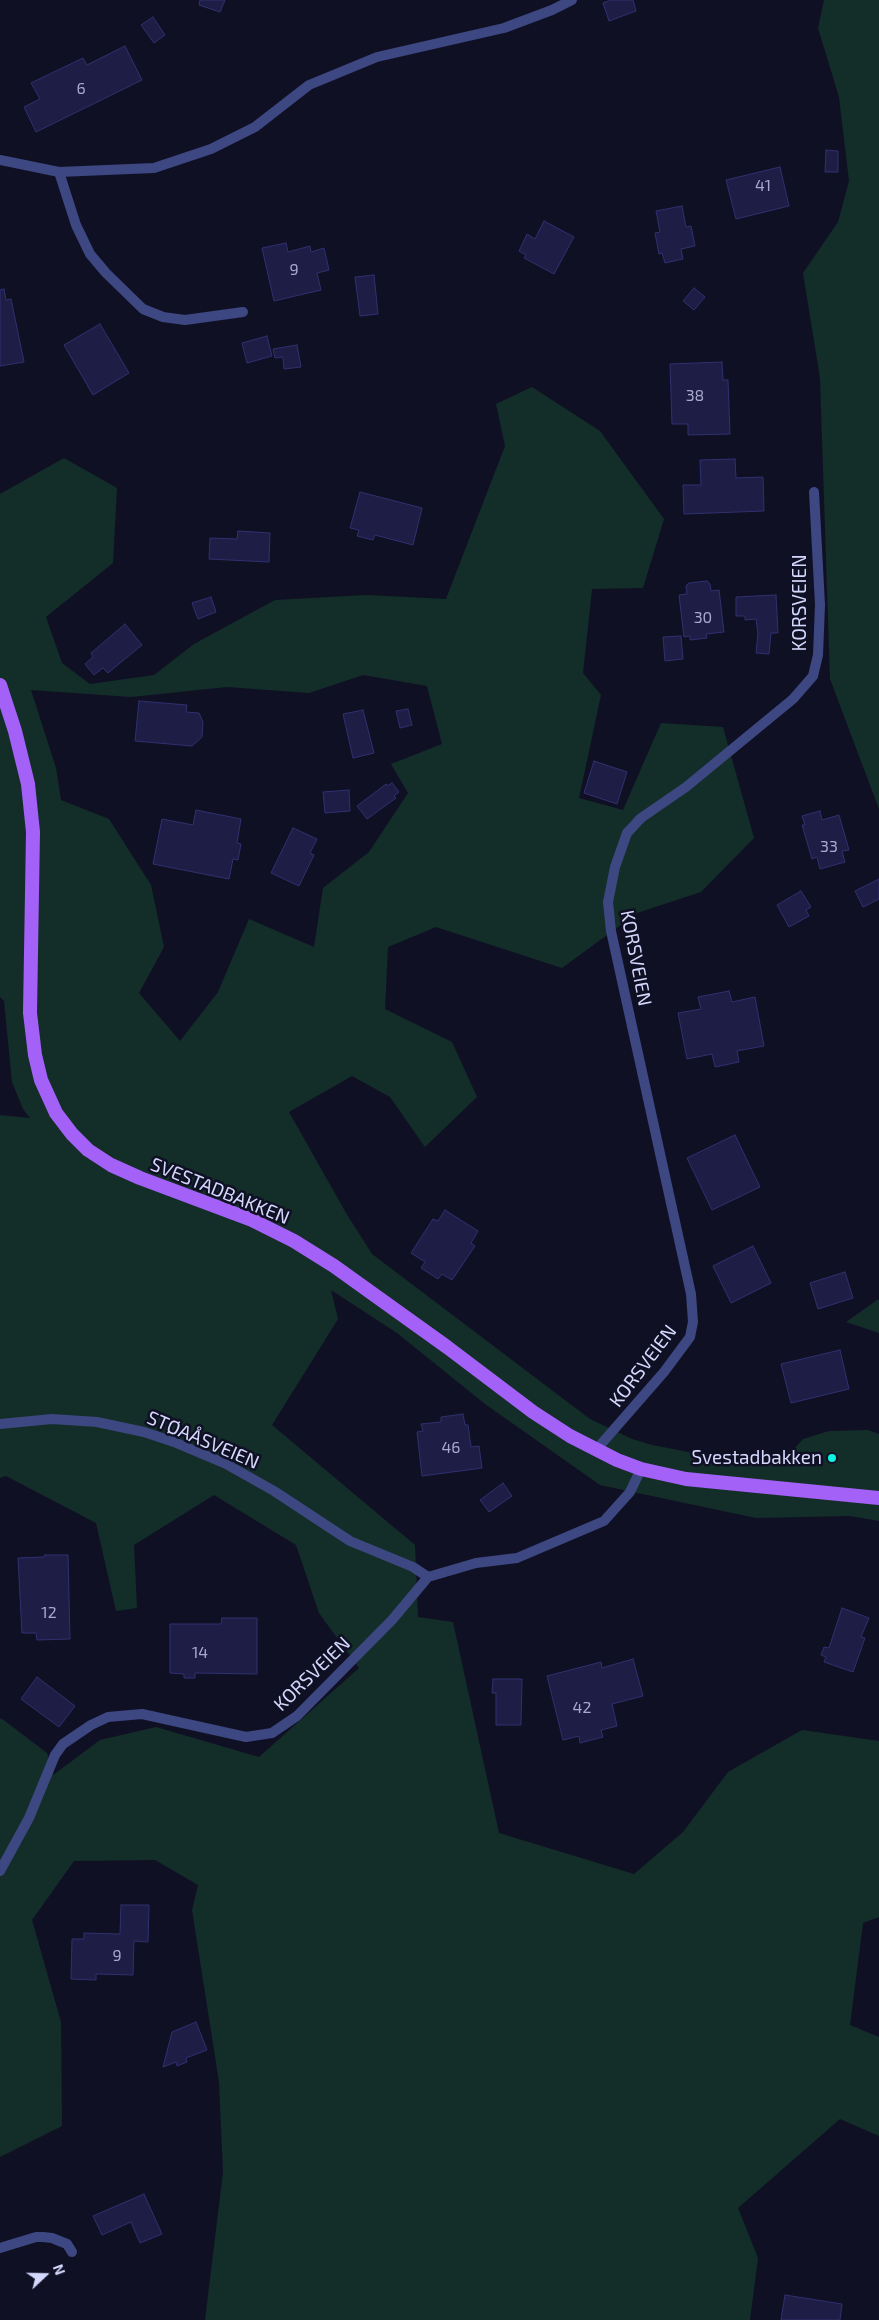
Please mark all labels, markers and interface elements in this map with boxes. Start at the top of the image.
house number: 6 [76,79,86,99]
house number: 41 [755,176,771,196]
house number: 9 [289,260,299,280]
house number: 38 [686,386,704,406]
street label: KORSVEIEN [789,554,811,652]
house number: 30 [694,608,712,628]
house number: 33 [820,837,838,857]
street label: KORSVEIEN [616,908,656,1008]
street label: SVESTADBAKKEN [147,1153,293,1229]
street label: KORSVEIEN [605,1320,681,1412]
street label: STØAÅSVEIEN [143,1406,263,1474]
house number: 46 [442,1438,460,1458]
place label: Svestadbakken [692,1447,822,1469]
marker: Svestadbakken [826,1452,838,1464]
house number: 12 [41,1603,57,1623]
street label: KORSVEIEN [269,1632,355,1716]
house number: 14 [192,1643,208,1663]
house number: 42 [573,1698,591,1718]
house number: 9 [112,1946,122,1966]
north arrow [20,2250,70,2300]
text: N [50,2262,69,2277]

